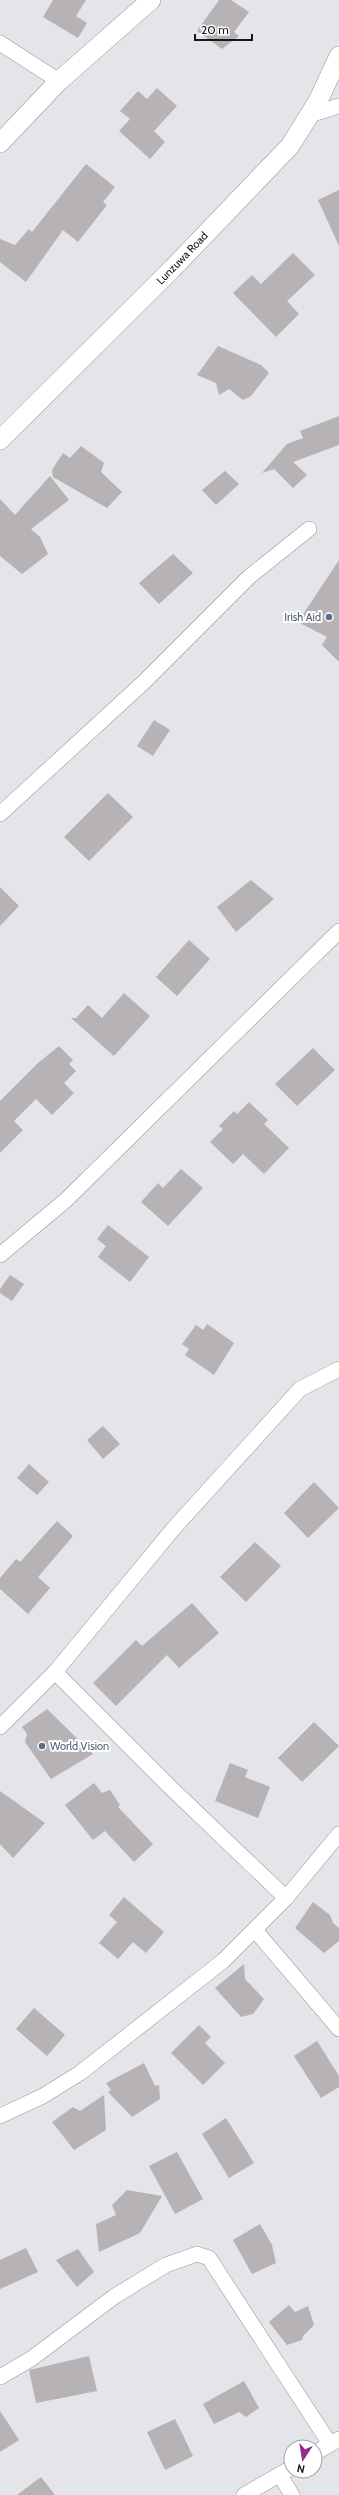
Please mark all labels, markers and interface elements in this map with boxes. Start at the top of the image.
scale bar [195,16,252,42]
text: 20 m [201,22,229,37]
street label: Lunzuwa Road [153,229,211,287]
place label: Irish Aid [284,610,321,624]
marker: Irish Aid [324,612,334,622]
place label: World Vision [50,1739,109,1753]
marker: World Vision [37,1741,47,1751]
north arrow [283,2439,323,2479]
text: N [296,2461,306,2476]

